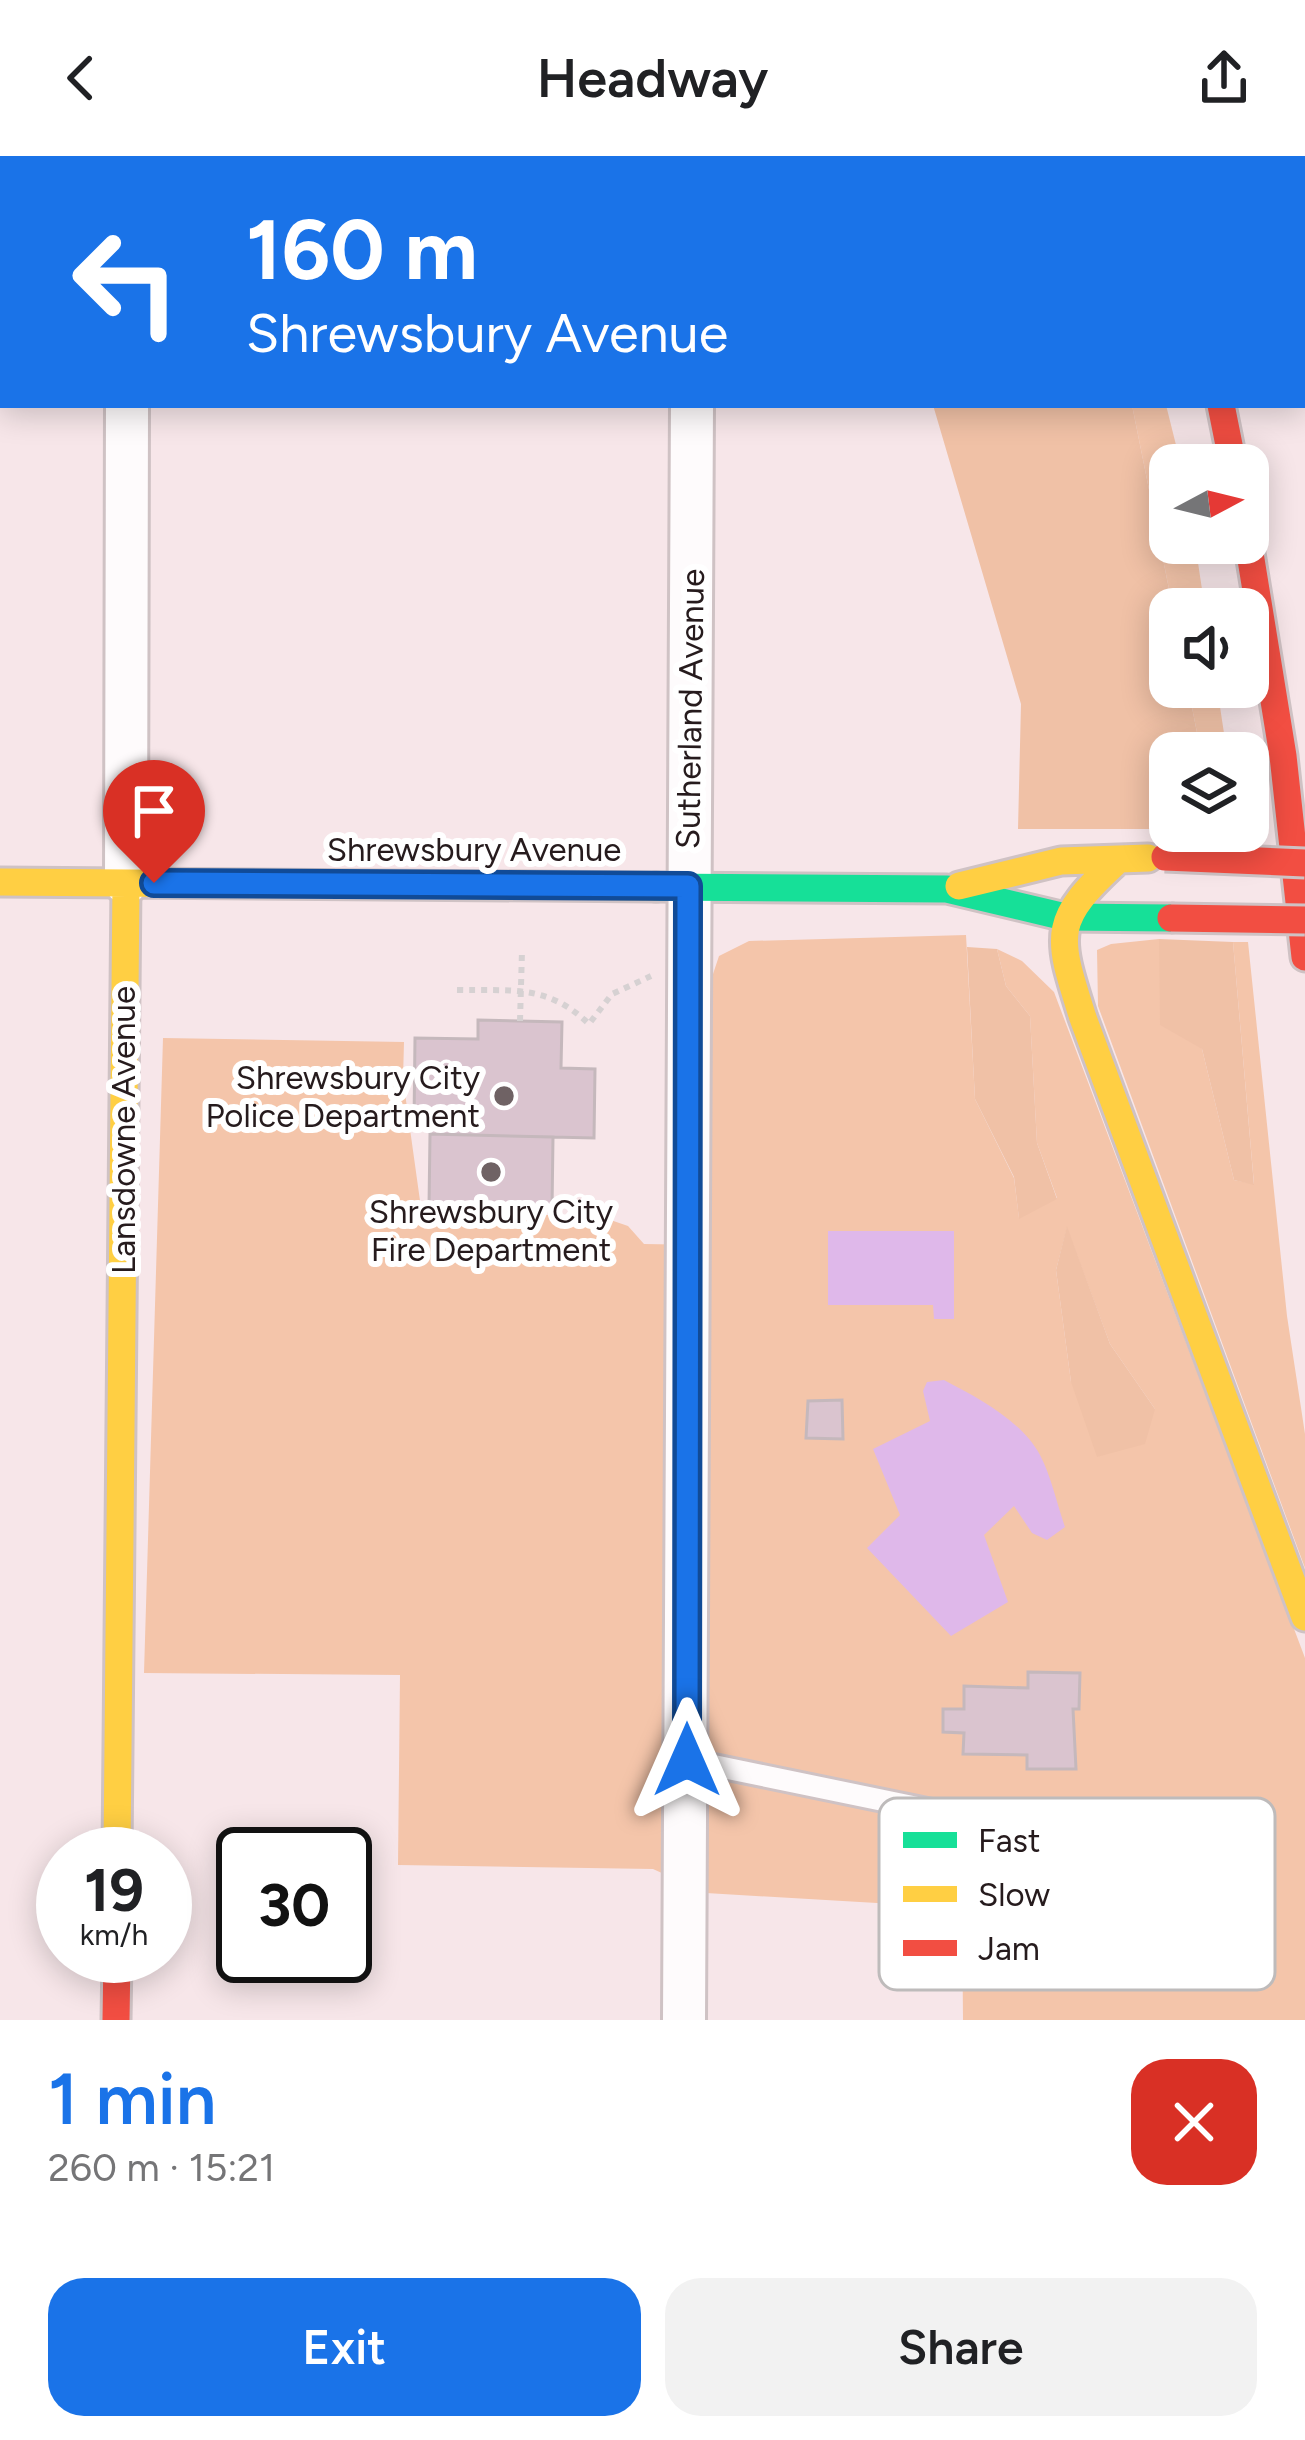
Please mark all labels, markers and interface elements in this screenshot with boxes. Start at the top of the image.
icon: back [48,45,114,111]
icon: share [1191,45,1257,111]
text: Headway [537,46,768,111]
text: 160 m [246,199,478,300]
icon: left [48,204,204,360]
text: Shrewsbury Avenue [246,301,728,366]
north arrow [1149,444,1269,564]
map controls [1149,444,1269,852]
street label: Sutherland Avenue [668,569,712,849]
button: sound [1149,588,1269,708]
button: layers [1149,732,1269,852]
pin [103,760,205,883]
icon: arrive [121,778,187,844]
street label: Shrewsbury Avenue [327,830,621,869]
street label: Lansdowne Avenue [104,986,143,1274]
place label: Shrewsbury City Police Department [205,1058,481,1135]
marker: Shrewsbury City Police Department [491,1083,517,1109]
marker: Shrewsbury City Fire Department [478,1159,504,1185]
place label: Shrewsbury City Fire Department [369,1192,614,1269]
position arrow [624,1697,750,1823]
legend [879,1798,1275,1990]
text: Fast [978,1821,1040,1860]
speed limit sign: 30 [216,1827,372,1983]
text: 19 [84,1854,144,1926]
text: Slow [978,1875,1050,1914]
text: km/h [80,1916,148,1953]
text: Jam [978,1929,1040,1968]
text: 1 min [48,2056,216,2142]
button: close [1131,2059,1257,2185]
text: 260 m · 15:21 [48,2144,275,2191]
button: Exit [48,2278,641,2416]
button: Share [665,2278,1257,2416]

